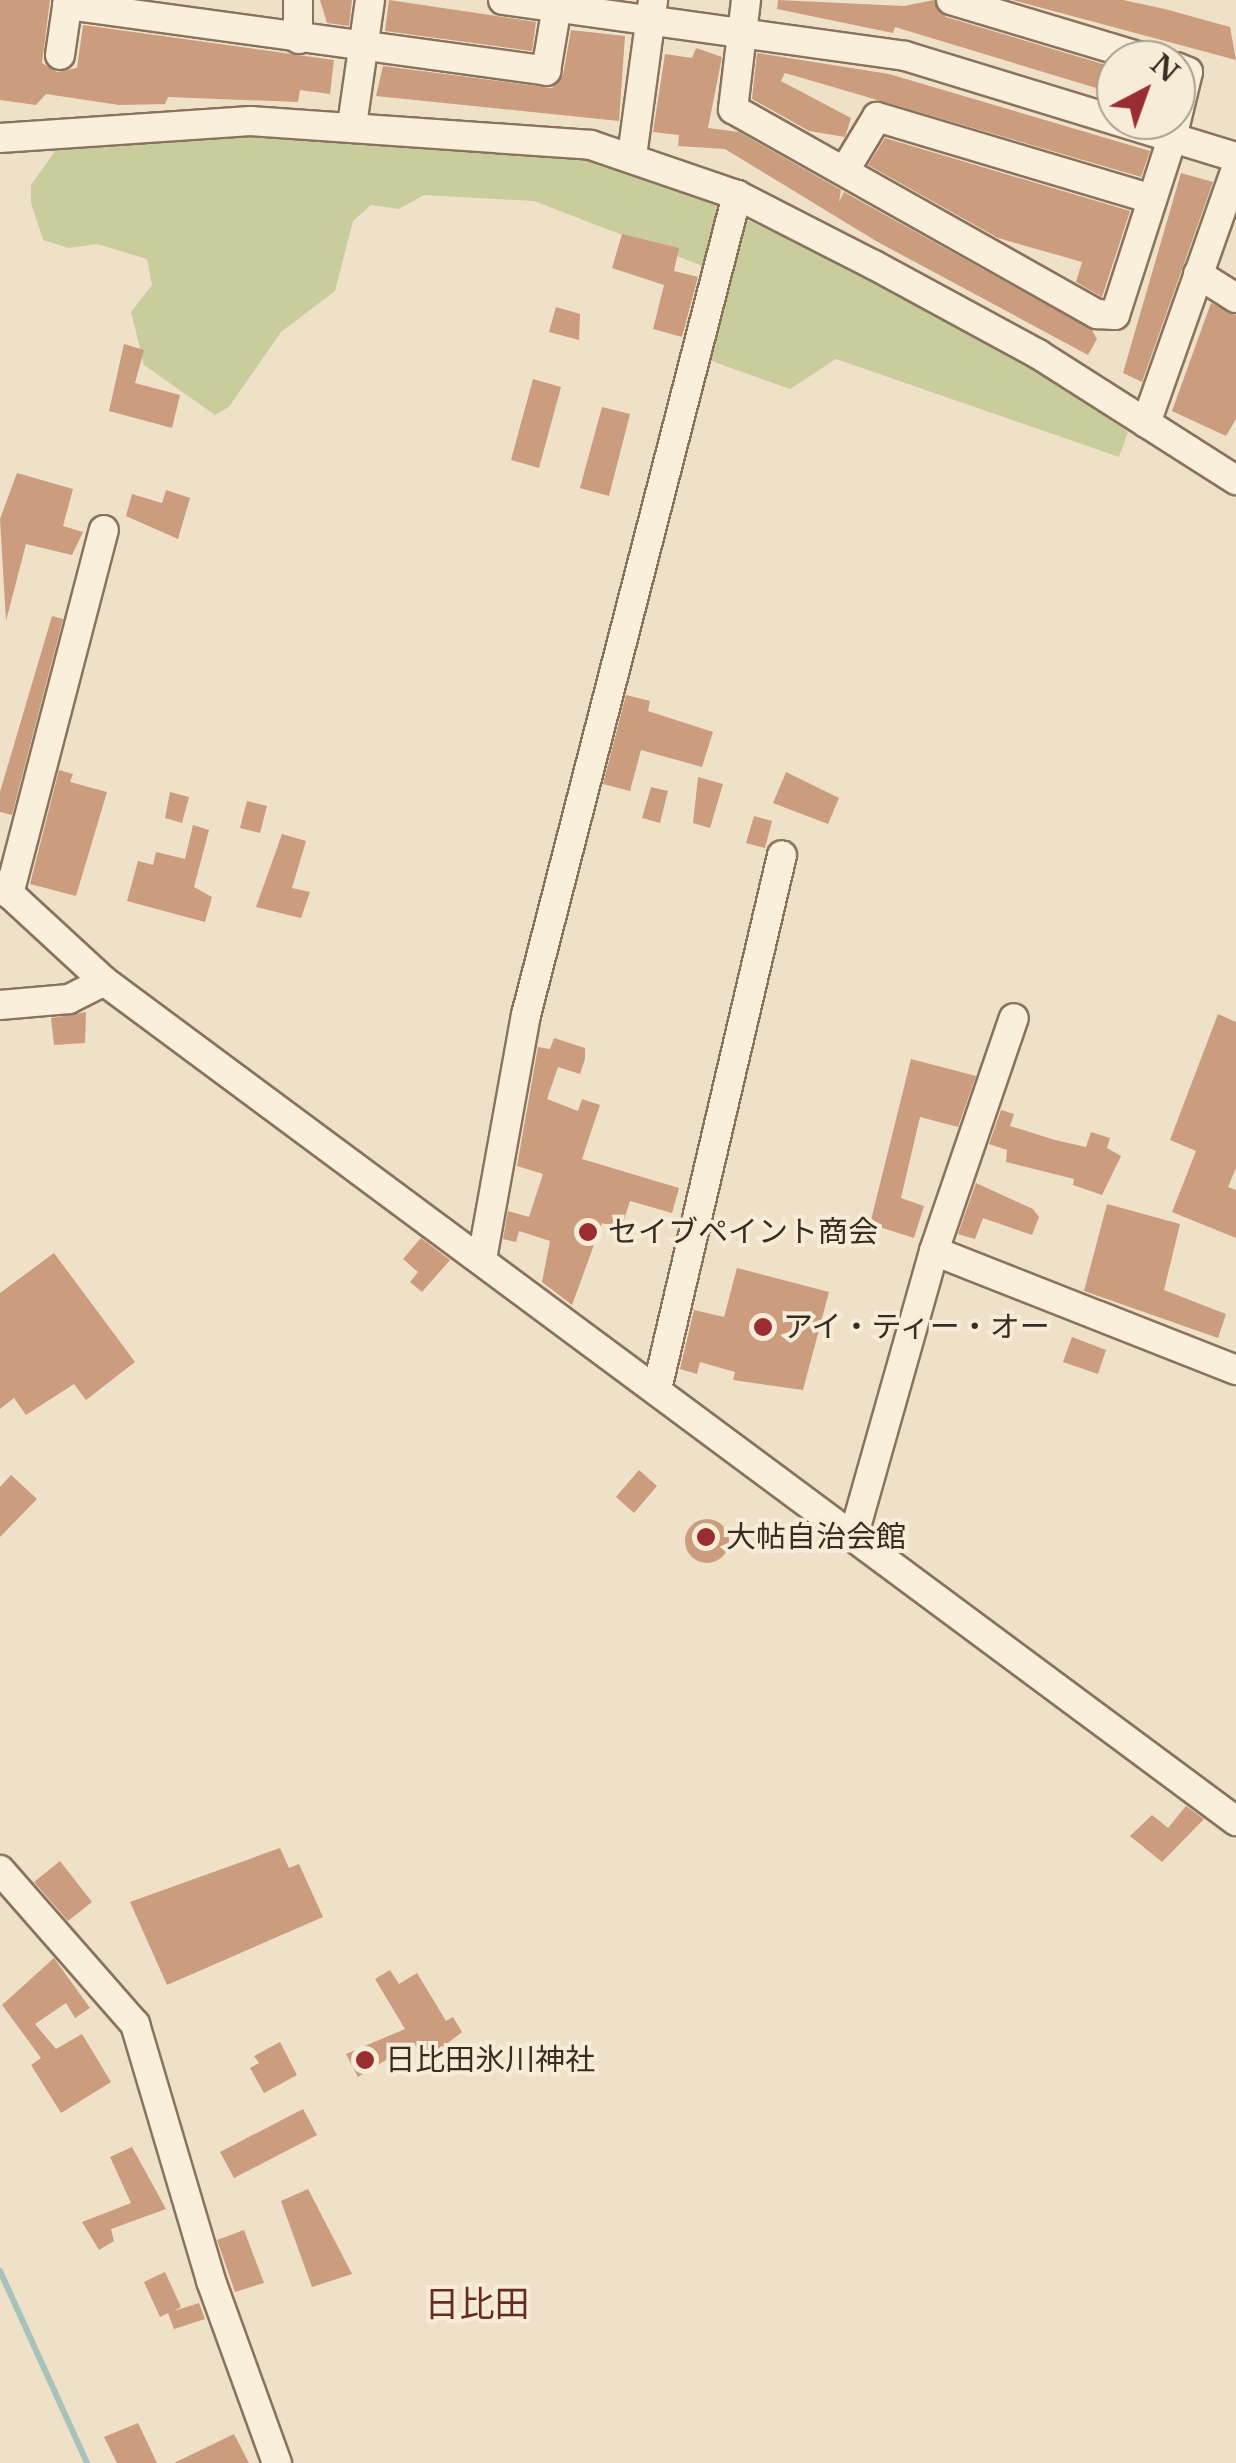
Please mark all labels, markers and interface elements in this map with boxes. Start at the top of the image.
north arrow [1096,40,1196,140]
text: N [1143,47,1186,90]
place label: セイブペイント商会 [608,1214,878,1250]
marker: セイブペイント商会 [577,1221,599,1243]
place label: アイ・ティー・オー [783,1309,1053,1345]
marker: アイ・ティー・オー [752,1316,774,1338]
place label: 大帖自治会館 [726,1519,906,1555]
marker: 大帖自治会館 [695,1526,717,1548]
place label: 日比田氷川神社 [385,2042,595,2078]
marker: 日比田氷川神社 [354,2049,376,2071]
district label: 日比田 [425,2283,529,2325]

